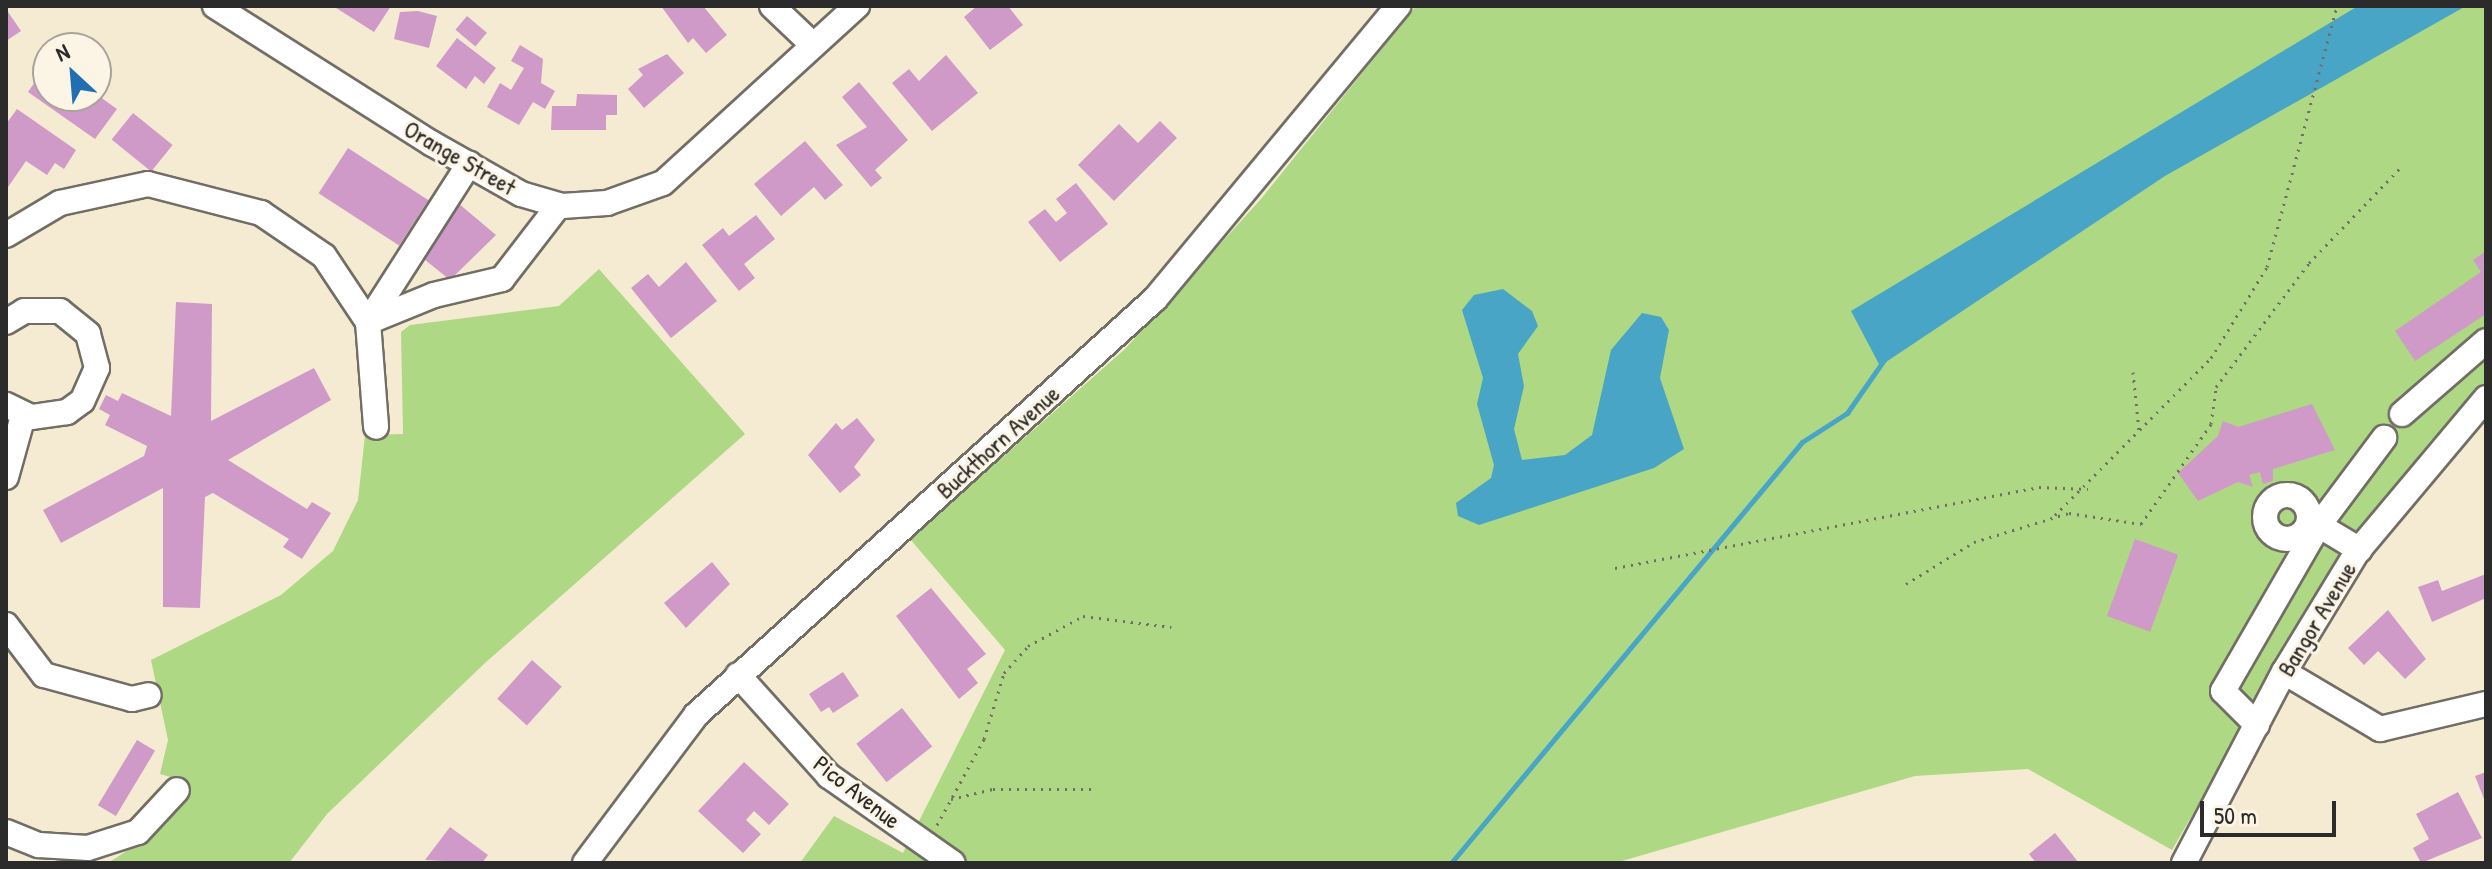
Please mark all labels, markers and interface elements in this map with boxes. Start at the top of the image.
north arrow [32,32,112,112]
text: N [51,36,74,68]
street label: Orange Street [399,114,521,202]
street label: Buckthorn Avenue [931,379,1065,505]
street label: Bangor Avenue [2272,557,2362,681]
street label: Pico Avenue [808,749,906,835]
scale bar [2204,785,2340,835]
text: 50 m [2214,799,2257,831]

